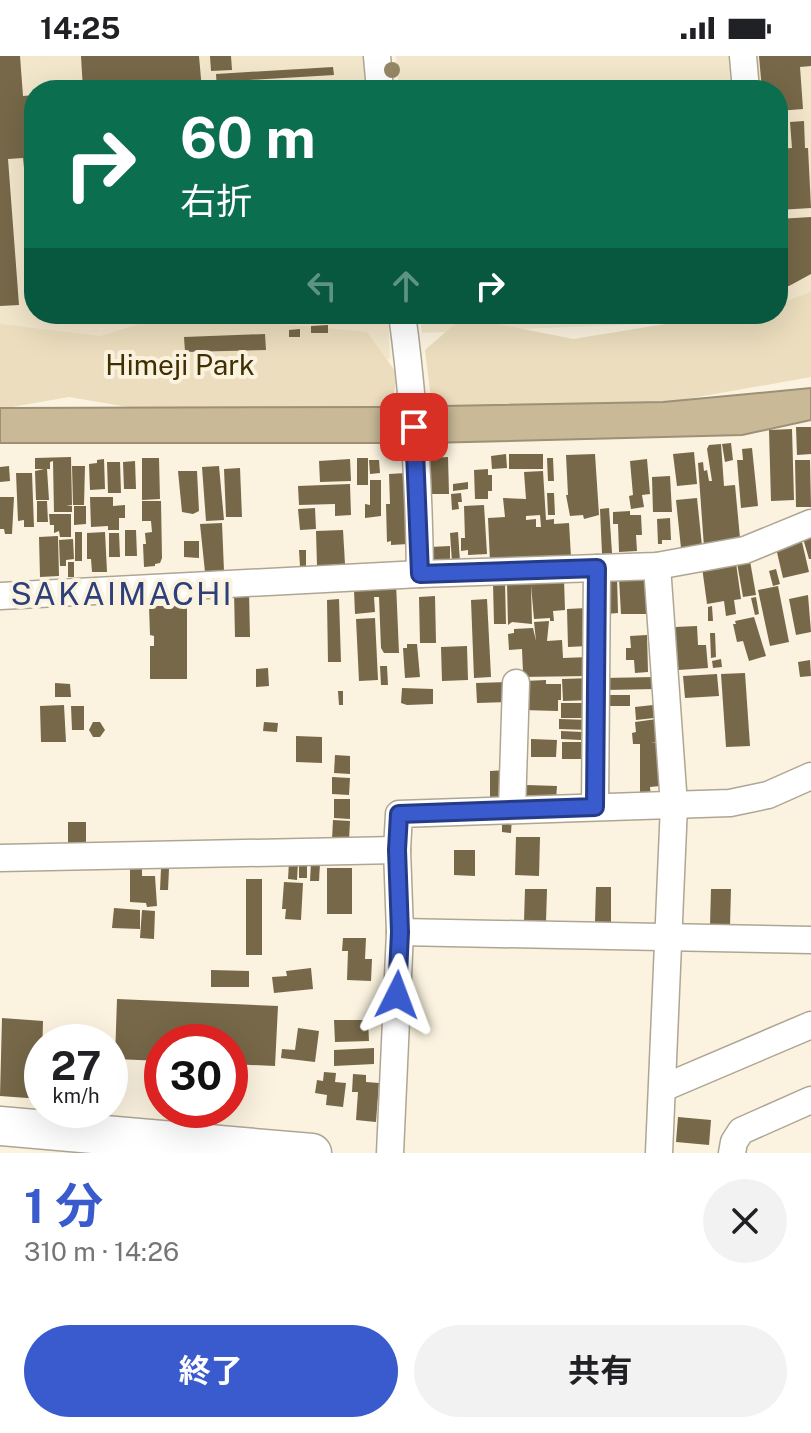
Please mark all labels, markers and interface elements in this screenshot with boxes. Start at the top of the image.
text: 14:25 [40,10,121,46]
text: 60 m [180,105,316,171]
icon: right [48,112,152,216]
text: 右折 [180,180,252,222]
icon: left [300,264,344,308]
icon: ahead [384,264,428,308]
icon: right [468,264,512,308]
park label: Himeji Park [105,348,255,381]
pin [380,393,448,461]
icon: arrive [392,405,436,449]
district label: SAKAIMACHI [10,575,234,612]
position arrow [355,953,439,1037]
speed limit sign: 30 [144,1024,248,1128]
text: 27 [51,1042,101,1089]
text: km/h [52,1084,100,1108]
text: 1 分 [24,1177,103,1234]
button: close [703,1179,787,1263]
text: 310 m · 14:26 [24,1236,179,1267]
button: 終了 [24,1325,398,1417]
button: 共有 [414,1325,787,1417]

